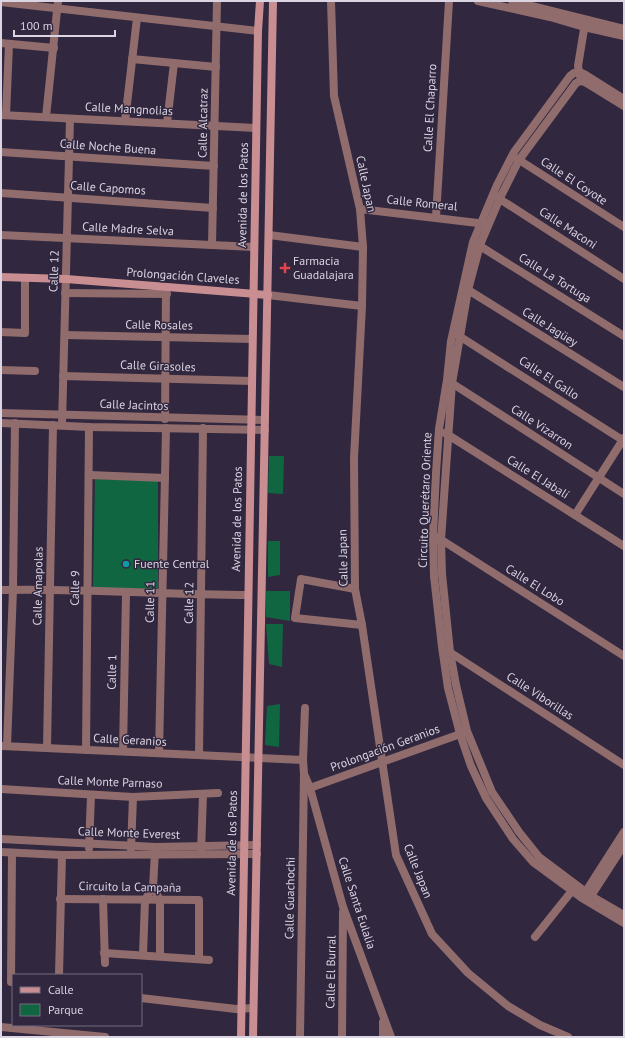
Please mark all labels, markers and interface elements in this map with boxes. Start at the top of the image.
scale bar [14,12,115,38]
text: 100 m [20,18,53,33]
street label: Calle El Chaparro [420,63,439,153]
street label: Calle Alcatraz [194,88,211,158]
street label: Calle Mangnolias [85,99,173,118]
street label: Calle Noche Buena [59,136,157,157]
street label: Avenida de los Patos [234,142,251,248]
street label: Calle El Coyote [538,153,611,208]
street label: Calle Japan [353,154,380,214]
street label: Calle Capomos [70,177,146,198]
street label: Calle Romeral [386,191,459,214]
street label: Calle Maconi [537,203,600,252]
street label: Calle Madre Selva [82,219,174,238]
street label: Calle La Tortuga [516,249,594,306]
street label: Calle 12 [45,250,62,292]
place label: Farmacia Guadalajara [293,253,354,282]
marker: Farmacia Guadalajara [280,263,290,273]
street label: Prolongación Claveles [126,264,240,287]
street label: Calle Jagüey [520,304,581,350]
street label: Calle Rosales [125,316,193,333]
street label: Calle El Gallo [516,353,582,403]
street label: Calle Girasoles [120,357,196,374]
street label: Calle Jacintos [99,396,169,413]
street label: Calle Vizarron [508,401,576,452]
street label: Circuito Querétaro Oriente [415,432,434,568]
street label: Calle El Jabalí [504,451,572,502]
street label: Avenida de los Patos [228,466,245,572]
street label: Calle Japan [335,529,350,587]
street label: Calle Amapolas [29,547,46,625]
place label: Fuente Central [134,556,210,571]
marker: Fuente Central [121,559,131,569]
street label: Calle El Lobo [503,560,568,609]
street label: Calle 9 [67,570,82,606]
street label: Calle 11 [142,581,157,623]
street label: Calle 12 [181,582,196,624]
street label: Calle 1 [104,654,119,690]
street label: Calle Viborillas [504,668,577,723]
street label: Prolongación Geranios [328,721,442,774]
street label: Calle Geranios [93,730,167,749]
street label: Calle Monte Parnaso [57,772,163,791]
street label: Avenida de los Patos [223,790,240,896]
street label: Calle Monte Everest [78,823,180,842]
street label: Calle Japan [401,841,436,900]
street label: Calle Santa Eulalia [336,855,379,951]
street label: Calle Guachochi [281,857,298,939]
street label: Circuito la Campaña [78,878,182,895]
street label: Calle El Burral [322,935,339,1009]
legend [12,974,142,1026]
text: Calle [48,982,74,997]
text: Parque [48,1002,83,1017]

